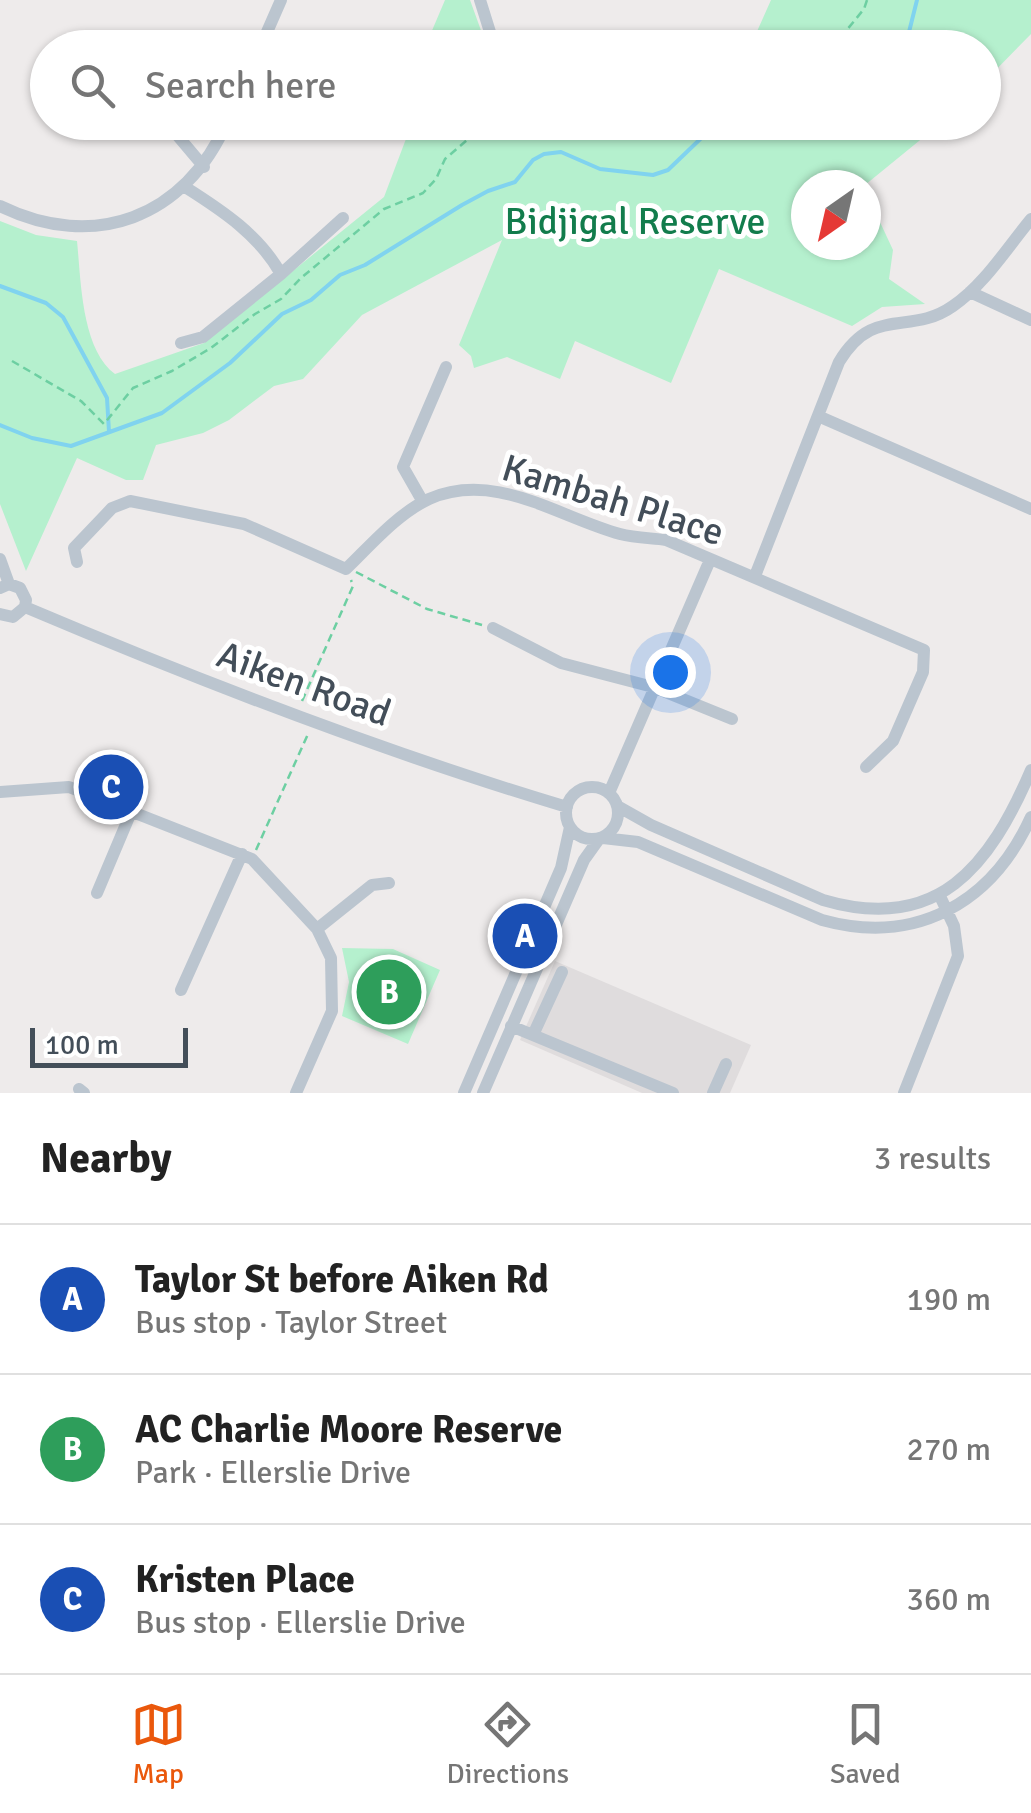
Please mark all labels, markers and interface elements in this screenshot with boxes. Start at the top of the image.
search box [30,30,1001,140]
icon: search [65,58,120,113]
text: Search here [145,62,337,109]
north arrow [791,170,881,260]
park label: Bidjigal Reserve [505,198,765,245]
street label: Kambah Place [497,444,729,556]
street label: Aiken Road [211,631,397,737]
your location [645,647,696,698]
pin: C [78,750,144,824]
pin: A [492,898,558,974]
pin: B [356,954,422,1030]
scale bar [30,1023,188,1068]
text: 100 m [45,1028,119,1062]
text: Nearby [40,1133,172,1184]
text: 3 results [874,1139,991,1178]
text: Taylor St before Aiken Rd [135,1256,549,1303]
text: A [62,1280,83,1319]
text: 190 m [907,1280,991,1319]
text: Bus stop · Taylor Street [135,1303,447,1342]
text: AC Charlie Moore Reserve [135,1406,562,1453]
text: B [63,1430,82,1469]
text: 270 m [907,1430,991,1469]
text: Park · Ellerslie Drive [135,1453,411,1492]
text: Kristen Place [135,1556,355,1603]
text: C [63,1580,82,1619]
text: 360 m [907,1580,991,1619]
text: Bus stop · Ellerslie Drive [135,1603,466,1642]
tab: Map [131,1697,186,1791]
tab: Directions [447,1697,569,1791]
tab: Saved [830,1697,900,1791]

